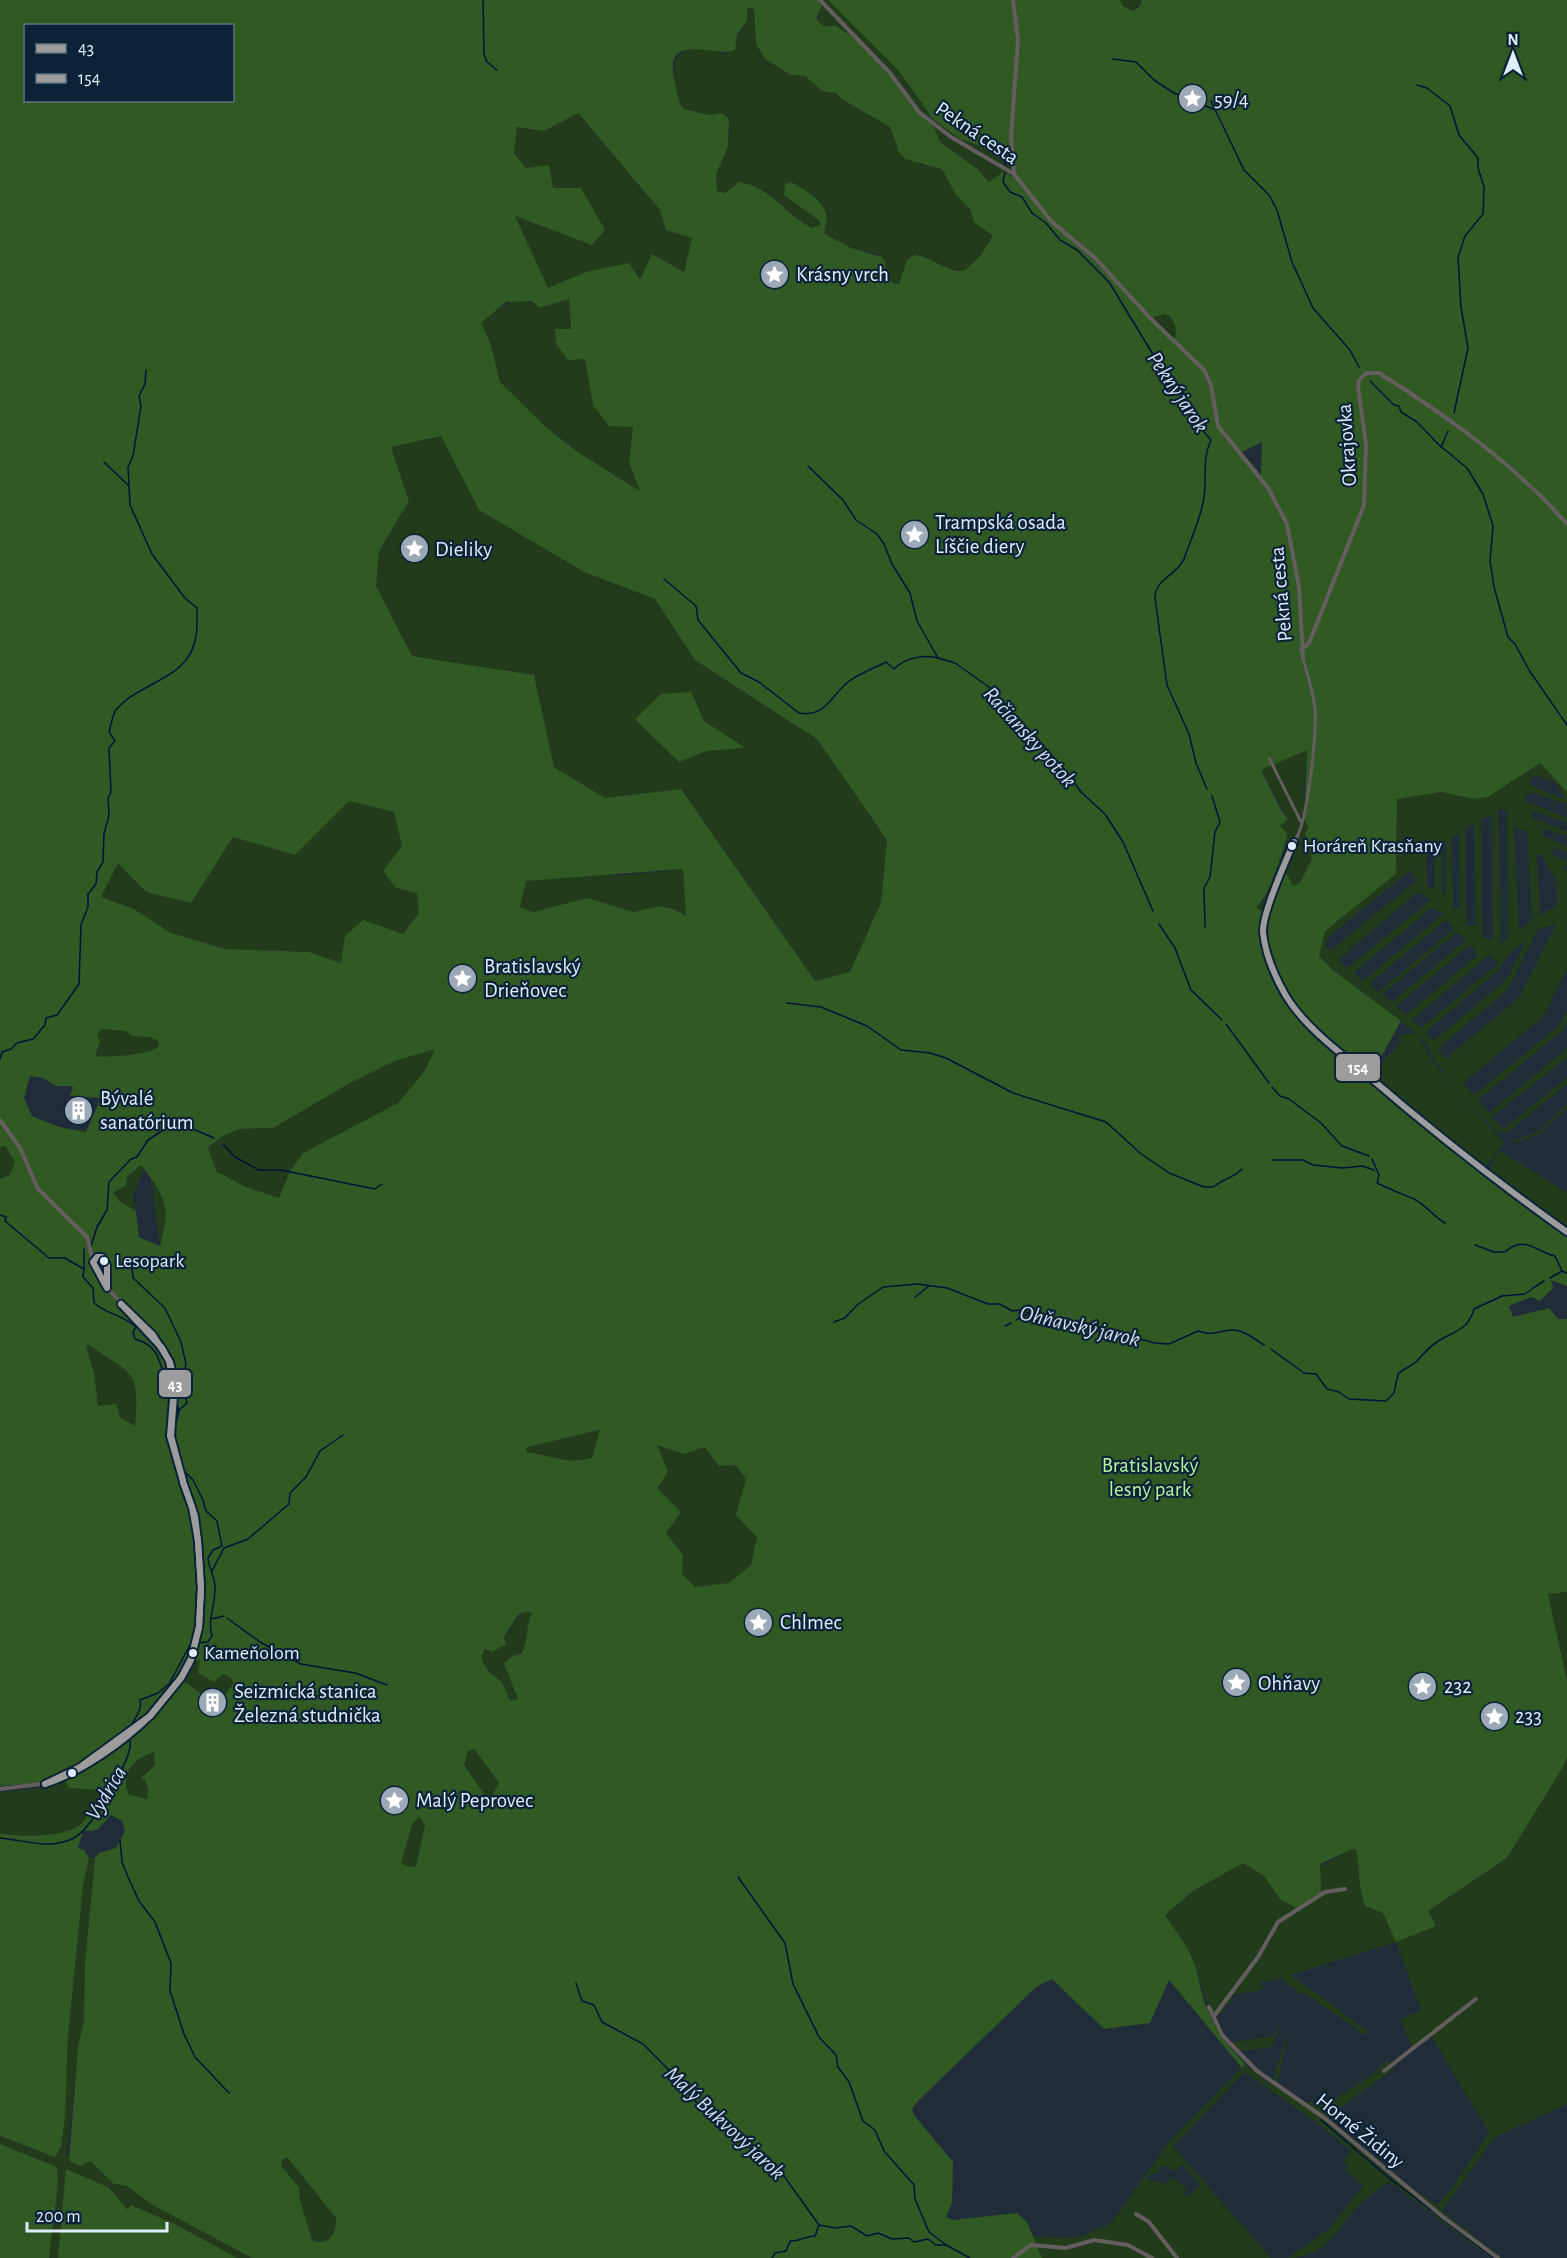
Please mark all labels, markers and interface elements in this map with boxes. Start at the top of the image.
legend [24,24,234,102]
north arrow [1483,24,1543,84]
text: N [1507,32,1519,48]
text: 43 [78,40,94,58]
text: 154 [78,70,101,88]
place icon: 59/4 [1177,83,1209,115]
place label: 59/4 [1214,89,1249,110]
street label: Pekná cesta [932,98,1023,168]
place icon: Krásny vrch [759,258,791,290]
place label: Krásny vrch [796,264,889,285]
water label: Pekný jarok [1143,348,1213,436]
street label: Okrajovka [1334,403,1360,487]
place label: Trampská osada Líščie diery [935,512,1066,557]
place icon: Trampská osada Líščie diery [898,518,930,550]
place icon: Dieliky [398,533,430,565]
place label: Dieliky [435,539,492,560]
street label: Pekná cesta [1266,545,1296,642]
water label: Račiansky potok [979,682,1081,792]
place label: Horáreň Krasňany [1303,836,1442,856]
marker: Horáreň Krasňany [1286,840,1298,852]
place label: Bratislavský Drieňovec [484,956,581,1001]
place icon: Bratislavský Drieňovec [447,962,479,994]
line badge: 154 [1335,1053,1381,1082]
text: 154 [1348,1060,1368,1076]
place label: Bývalé sanatórium [100,1088,193,1133]
building icon: Bývalé sanatórium [63,1094,95,1126]
place label: Lesopark [115,1251,184,1271]
marker: Lesopark [98,1255,110,1267]
water label: Ohňavský jarok [1018,1301,1142,1351]
line badge: 43 [158,1369,192,1398]
text: 43 [168,1377,183,1393]
park label: Bratislavský lesný park [1102,1455,1198,1500]
place icon: Chlmec [743,1606,775,1638]
place label: Chlmec [780,1612,842,1633]
place label: Kameňolom [204,1643,300,1663]
marker: Kameňolom [187,1647,199,1659]
place icon: Ohňavy [1221,1667,1253,1699]
place icon: 232 [1407,1670,1439,1702]
place label: Ohňavy [1258,1673,1320,1694]
place label: 232 [1444,1676,1472,1697]
place label: Seizmická stanica Železná studnička [234,1681,381,1726]
building icon: Seizmická stanica Železná studnička [197,1687,229,1719]
place icon: 233 [1478,1700,1510,1732]
place label: 233 [1515,1706,1542,1727]
water label: Vydrica [81,1762,131,1824]
unlabelled marker [66,1767,78,1779]
place icon: Malý Peprovec [379,1784,411,1816]
place label: Malý Peprovec [416,1790,533,1811]
water label: Malý Bukvový jarok [661,2062,789,2184]
street label: Horné Židiny [1312,2088,1409,2173]
scale bar [27,2195,166,2233]
text: 200 m [36,2208,81,2226]

